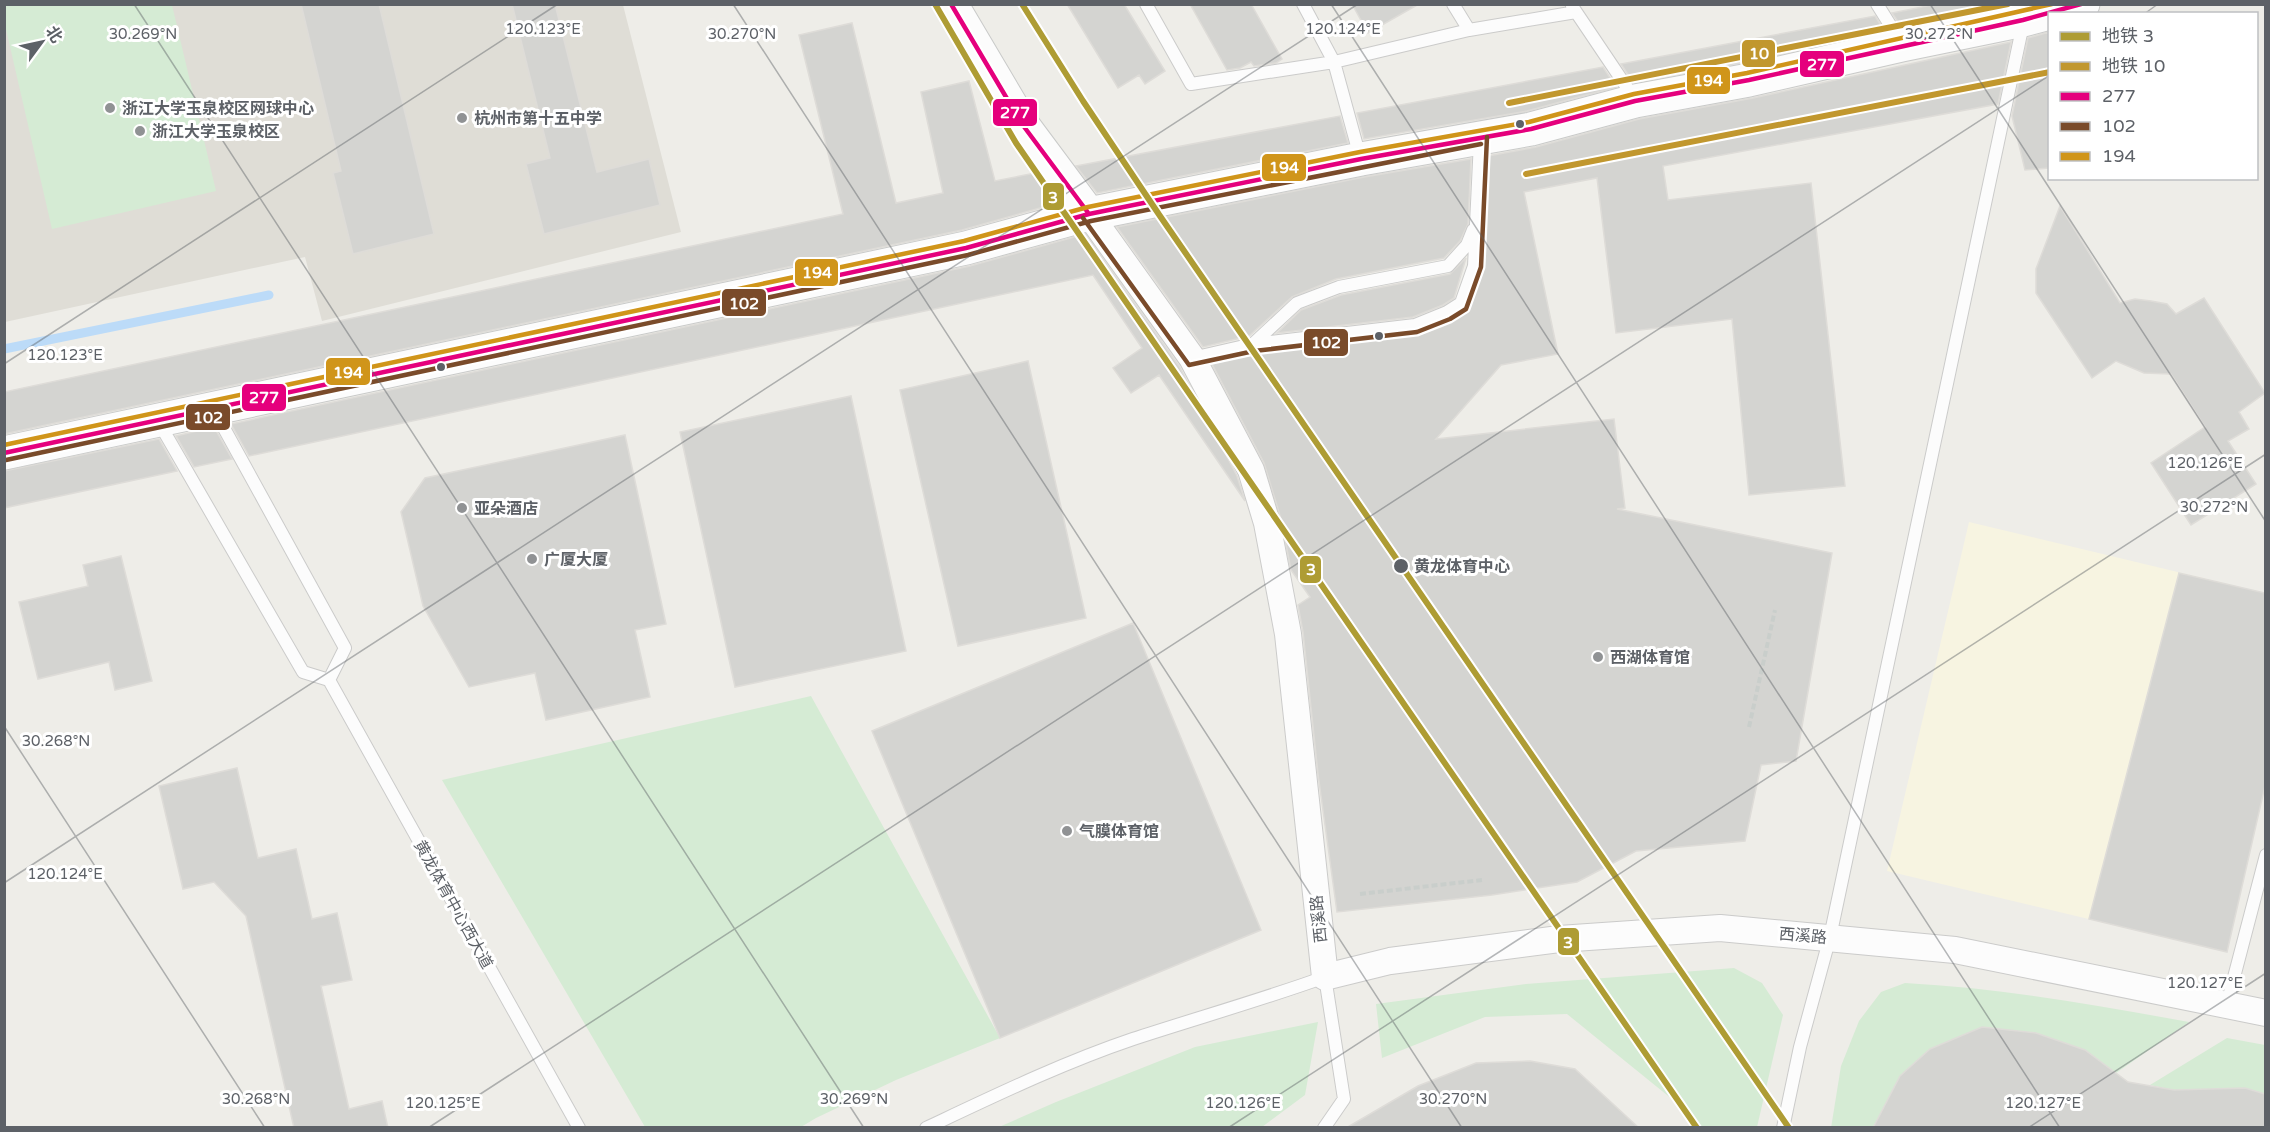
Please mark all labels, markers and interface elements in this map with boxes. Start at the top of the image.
north arrow [12,12,72,72]
legend [2048,12,2258,180]
text: 120.123°E [505,20,581,38]
text: 120.124°E [1305,20,1381,38]
text: 北 [41,22,66,47]
text: 30.269°N [109,25,177,43]
text: 30.270°N [708,25,776,43]
text: 30.272°N [1905,25,1973,43]
text: 地铁 3 [2102,25,2154,47]
line badge: 10 [1741,39,1776,68]
text: 10 [1749,44,1769,64]
line badge: 277 [1799,50,1845,78]
text: 277 [1807,55,1837,75]
text: 地铁 10 [2102,55,2165,77]
line badge: 194 [1686,66,1731,95]
text: 194 [1693,71,1723,91]
text: 277 [2102,85,2136,107]
line badge: 277 [992,98,1038,127]
place label: 浙江大学玉泉校区网球中心 [122,99,314,119]
marker: 浙江大学玉泉校区网球中心 [103,101,117,115]
text: 277 [1000,103,1030,123]
place label: 杭州市第十五中学 [474,109,602,129]
marker: 杭州市第十五中学 [455,111,469,125]
text: 102 [2102,115,2136,137]
unlabelled marker [1514,118,1526,130]
place label: 浙江大学玉泉校区 [152,122,280,142]
marker: 浙江大学玉泉校区 [133,124,147,138]
text: 194 [2102,145,2136,167]
line badge: 194 [1261,153,1307,182]
text: 194 [1269,158,1299,178]
line badge: 3 [1042,182,1065,211]
text: 3 [1048,188,1058,208]
line badge: 194 [794,258,839,287]
text: 194 [802,263,832,283]
line badge: 102 [721,288,767,317]
text: 102 [729,294,759,314]
line badge: 102 [1303,328,1349,357]
unlabelled marker [1373,330,1385,342]
text: 102 [1311,333,1341,353]
text: 120.123°E [27,346,103,364]
line badge: 194 [325,357,371,386]
unlabelled marker [435,361,447,373]
text: 194 [333,363,363,383]
line badge: 277 [241,383,287,412]
text: 277 [249,388,279,408]
line badge: 102 [185,403,231,431]
text: 102 [193,408,223,428]
text: 120.126°E [2167,454,2243,472]
text: 30.272°N [2180,498,2248,516]
place label: 亚朵酒店 [474,499,538,519]
marker: 亚朵酒店 [455,501,469,515]
place label: 广厦大厦 [544,550,608,570]
marker: 广厦大厦 [525,552,539,566]
line badge: 3 [1299,555,1322,584]
marker: 黄龙体育中心 [1392,557,1410,575]
place label: 黄龙体育中心 [1414,557,1510,577]
text: 3 [1306,560,1316,580]
place label: 西湖体育馆 [1610,648,1690,668]
marker: 西湖体育馆 [1591,650,1605,664]
text: 30.268°N [22,732,90,750]
place label: 气膜体育馆 [1079,822,1159,842]
marker: 气膜体育馆 [1060,824,1074,838]
street label: 黄龙体育中心西大道 [409,837,497,972]
text: 120.124°E [27,865,103,883]
street label: 西溪路 [1307,894,1331,944]
street label: 西溪路 [1778,924,1828,948]
line badge: 3 [1557,927,1580,956]
text: 3 [1563,933,1573,953]
text: 120.127°E [2167,974,2243,992]
text: 30.268°N [222,1090,290,1108]
text: 30.269°N [820,1090,888,1108]
text: 30.270°N [1419,1090,1487,1108]
text: 120.125°E [405,1094,481,1112]
text: 120.126°E [1205,1094,1281,1112]
text: 120.127°E [2005,1094,2081,1112]

